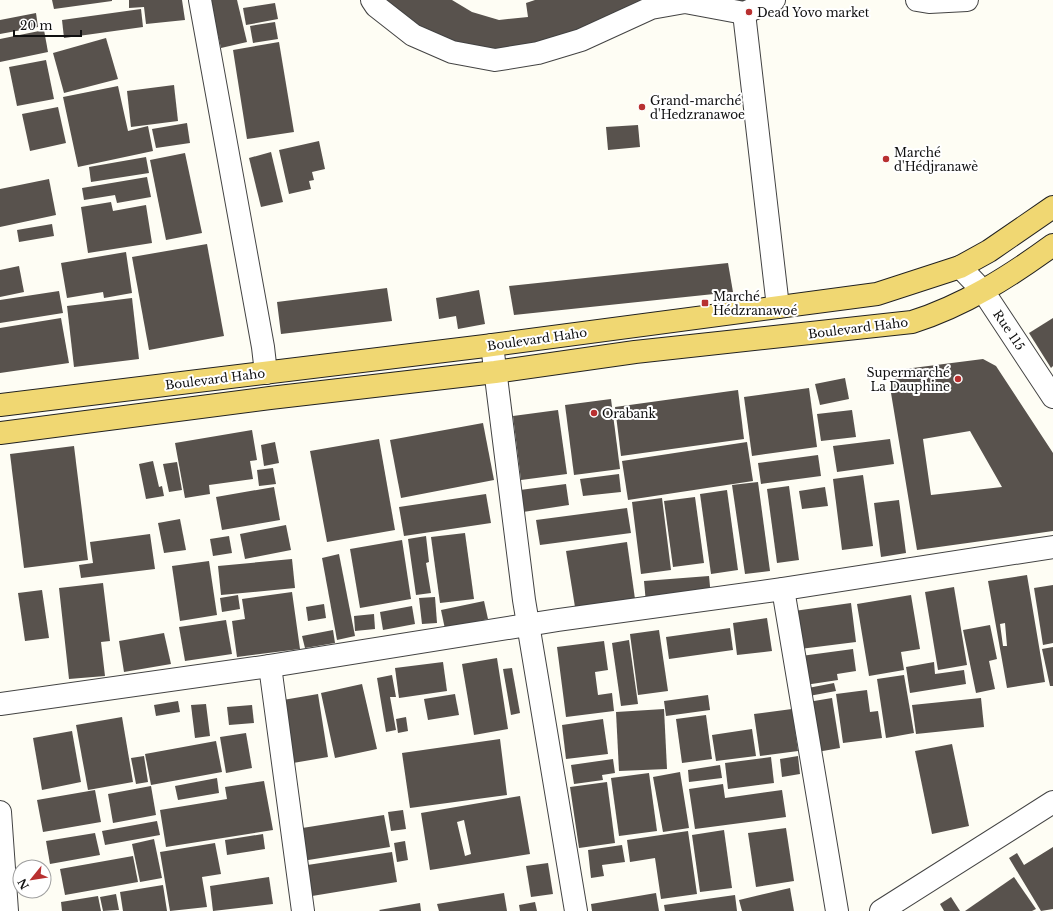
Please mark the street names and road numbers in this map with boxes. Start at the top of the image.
street label: Rue 115 [990,307,1028,353]
street label: Boulevard Haho [807,314,909,342]
street label: Boulevard Haho [486,325,588,353]
street label: Boulevard Haho [164,365,266,393]

